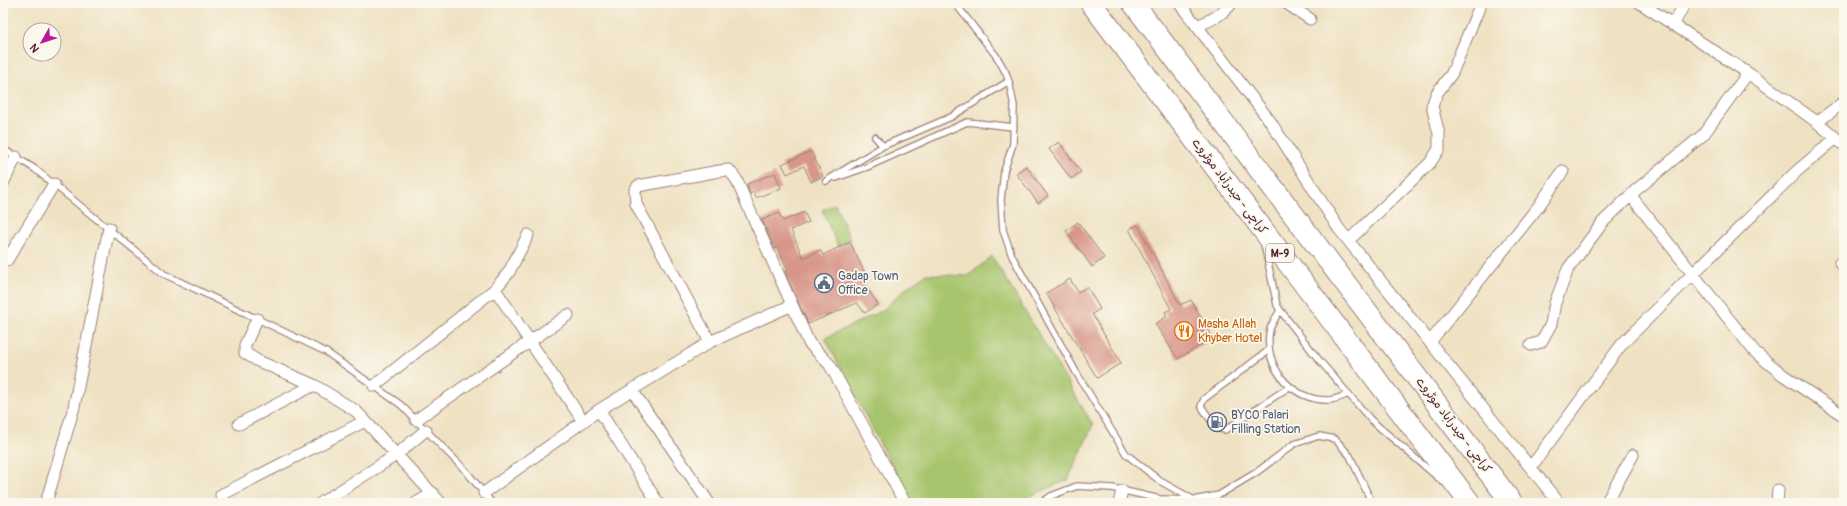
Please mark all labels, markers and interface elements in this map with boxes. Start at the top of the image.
north arrow [22,22,62,62]
text: N [27,41,42,55]
street label: کراچی - حیدرآباد موٹروے [1189,135,1271,237]
road number: M-9 [1266,244,1294,262]
place label: Gadap Town Office [838,269,899,298]
public building icon: Gadap Town Office [813,272,835,294]
place label: Masha Allah Khyber Hotel [1198,317,1262,346]
restaurant icon: Masha Allah Khyber Hotel [1173,320,1195,342]
street label: کراچی - حیدرآباد موٹروے [1413,374,1495,476]
place label: BYCO Palari Filling Station [1231,408,1301,437]
fuel station icon: BYCO Palari Filling Station [1206,411,1228,433]

